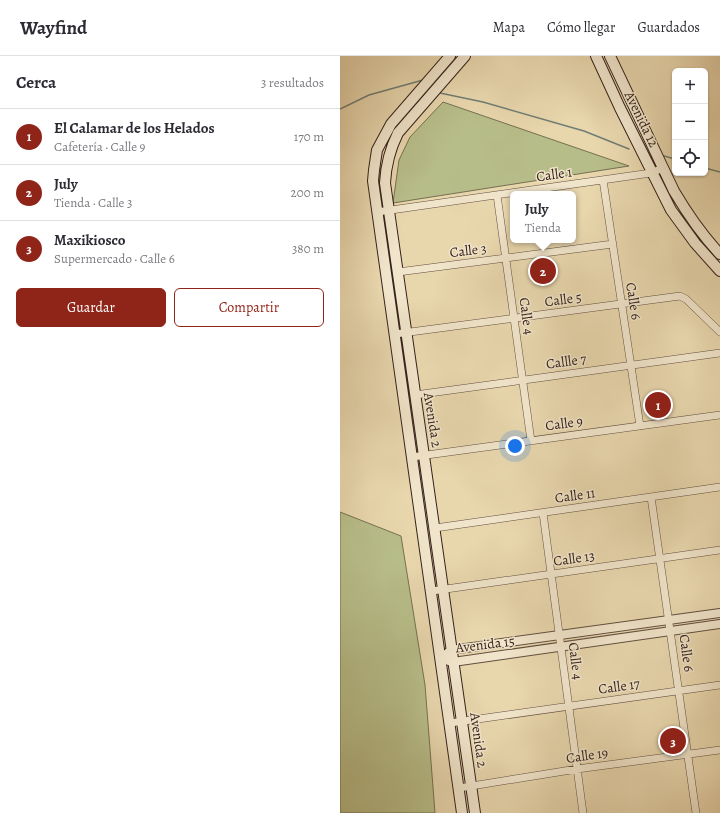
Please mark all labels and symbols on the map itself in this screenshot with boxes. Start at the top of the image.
street label: Avenida 12 [619,87,663,151]
street label: Calle 1 [535,163,573,186]
street label: Calle 3 [449,239,488,262]
pin: 2 [530,256,556,286]
street label: Calle 6 [621,281,646,321]
street label: Calle 5 [543,287,583,311]
street label: Calle 4 [514,296,539,336]
street label: Callle 7 [545,349,588,374]
street label: Avenida 2 [419,390,446,449]
pin: 1 [645,390,671,420]
street label: Calle 9 [544,411,584,436]
your location [505,436,525,456]
street label: Calle 11 [554,483,597,508]
street label: Calle 13 [552,546,596,571]
street label: Avenida 15 [453,631,516,658]
street label: Calle 6 [674,633,699,673]
street label: Calle 4 [564,641,587,681]
street label: Calle 17 [597,674,641,699]
street label: Avenida 2 [465,710,492,769]
pin: 3 [660,726,686,756]
street label: Calle 19 [565,743,609,768]

